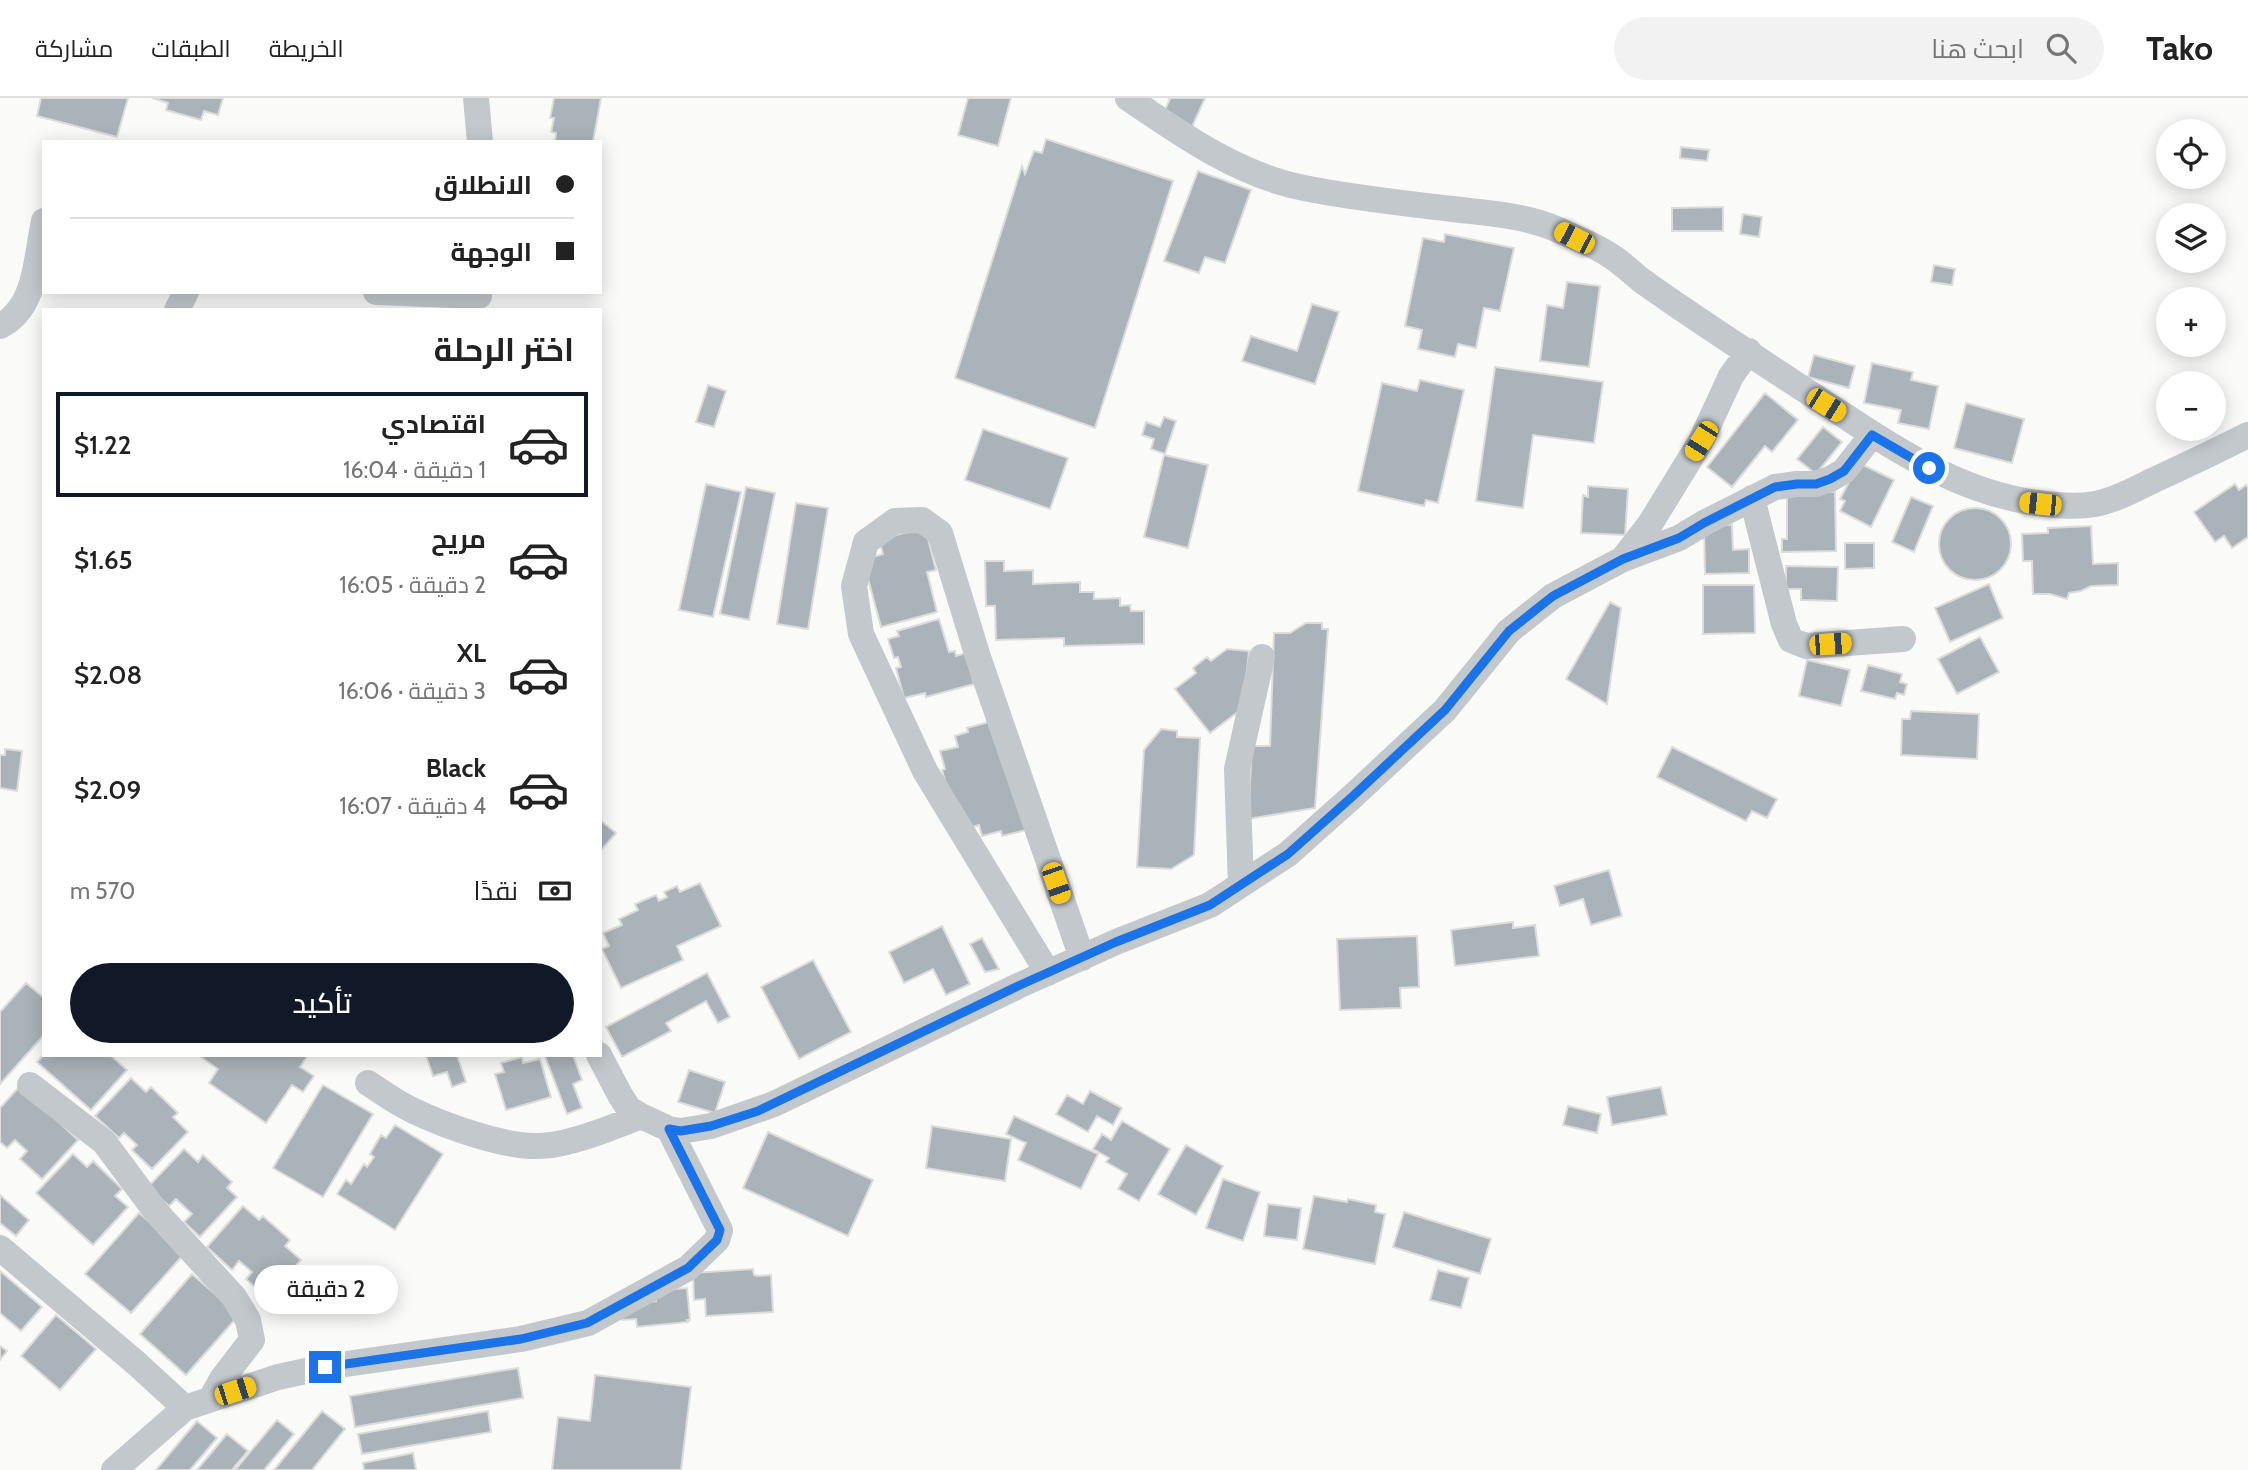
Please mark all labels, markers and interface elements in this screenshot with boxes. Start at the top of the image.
search box [1614,17,2104,80]
text: Tako [2146,28,2213,68]
icon: search [2042,29,2080,67]
text: ابحث هنا [1931,33,2024,65]
text: مشاركة [35,34,113,63]
text: الطبقات [151,34,231,63]
text: الخريطة [269,34,344,63]
map controls [2156,119,2226,441]
button: locate [2156,119,2226,189]
text: الانطلاق [434,169,532,201]
button: layers [2156,203,2226,273]
car [1551,219,1598,257]
text: الوجهة [451,236,532,268]
button: + [2156,287,2226,357]
text: اختر الرحلة [434,330,574,369]
button: − [2156,371,2226,441]
car [1803,385,1850,425]
text: اقتصادي [381,408,486,440]
icon: car [507,413,570,476]
car [1681,418,1722,464]
text: $1.22 [74,429,131,461]
route start [1913,452,1945,484]
text: 1 دقيقة · 16:04 [343,456,486,484]
car [2019,491,2062,517]
text: مريح [431,523,486,555]
icon: car [507,528,570,591]
text: $1.65 [74,544,133,576]
text: 2 دقيقة · 16:05 [339,571,486,599]
car [1809,632,1852,656]
text: XL [457,637,486,669]
icon: car [507,643,570,706]
text: $2.08 [74,659,142,691]
text: 3 دقيقة · 16:06 [338,677,486,705]
text: Black [426,752,486,784]
icon: car [507,758,570,821]
text: $2.09 [74,774,141,806]
text: 4 دقيقة · 16:07 [339,792,486,820]
car [1040,860,1073,906]
icon: cash [536,872,574,910]
text: نقدًا [474,875,518,907]
text: 570 m [70,877,135,905]
button: تأكيد [70,963,574,1043]
callout: 2 دقيقة [253,1266,397,1314]
text: 2 دقيقة [287,1275,365,1303]
route end [309,1351,341,1383]
car [212,1375,259,1407]

